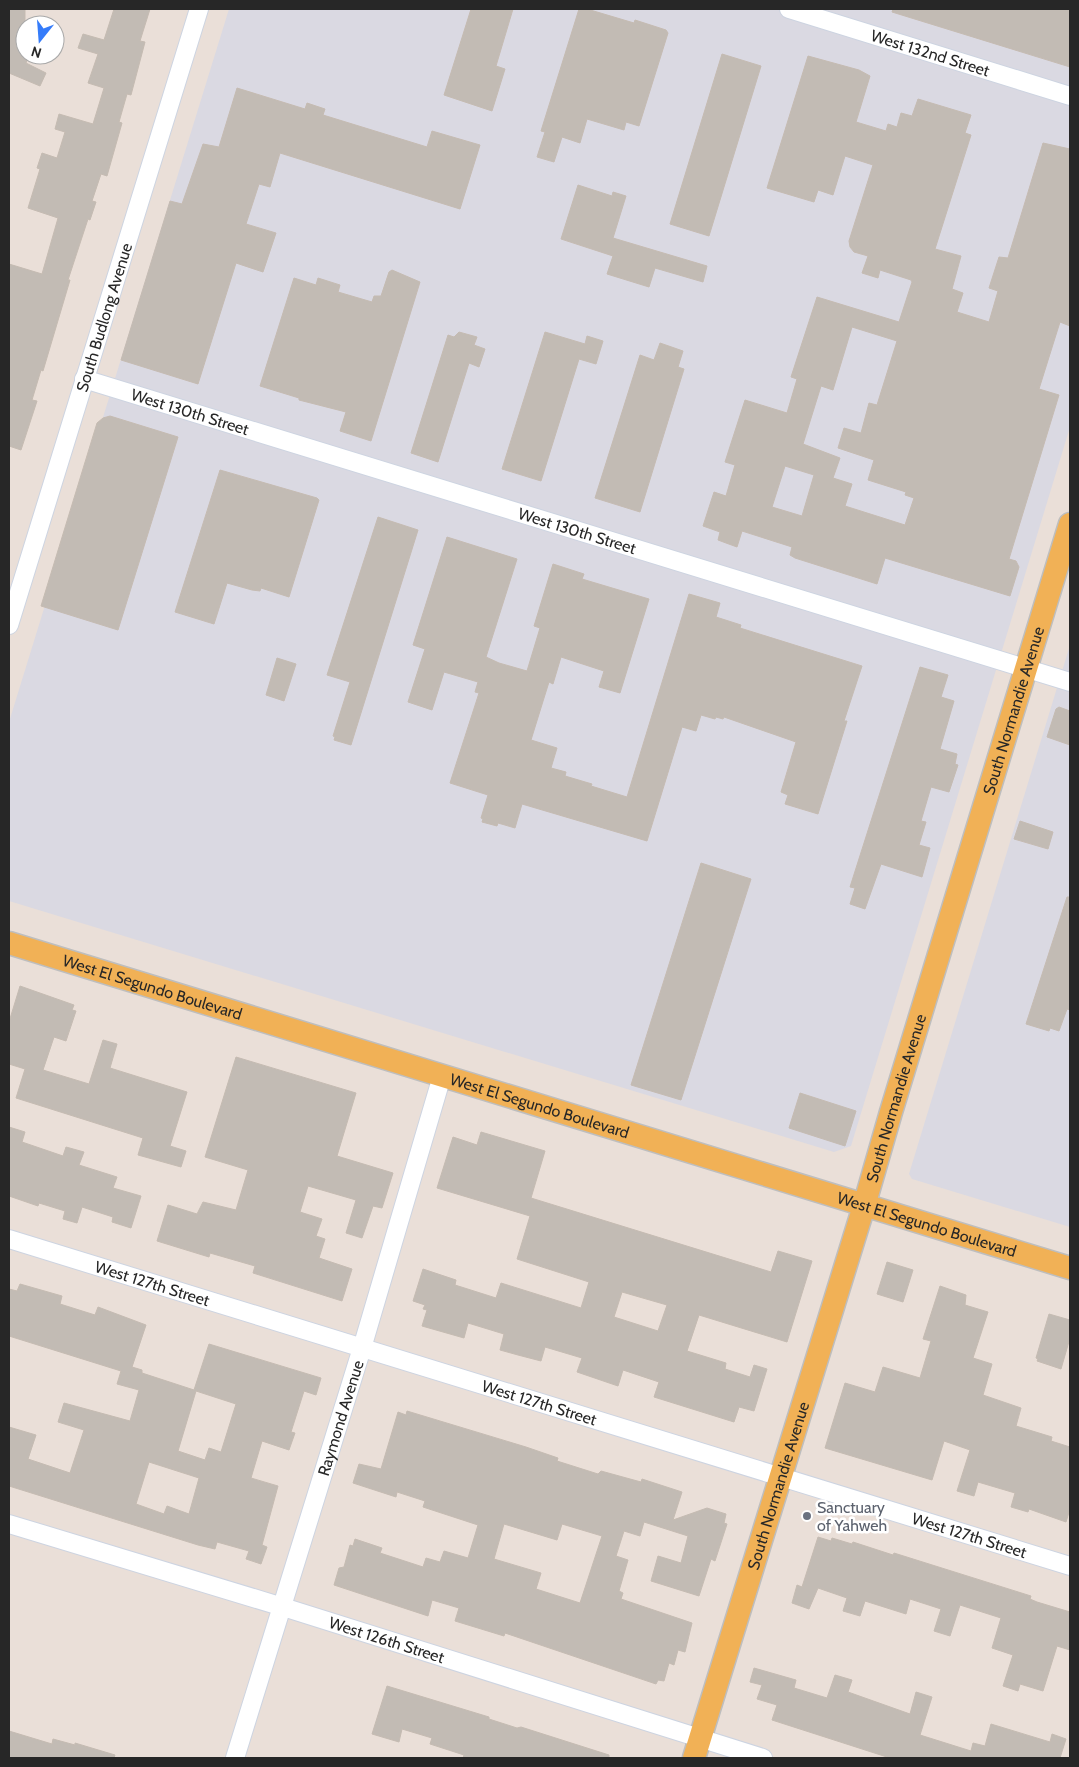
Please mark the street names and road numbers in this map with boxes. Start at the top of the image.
street label: West 132nd Street [869,25,993,80]
street label: South Budlong Avenue [72,241,136,394]
street label: West 130th Street [129,385,252,439]
street label: West 130th Street [516,504,639,558]
street label: South Normandie Avenue [979,624,1048,797]
street label: West El Segundo Boulevard [60,951,244,1023]
street label: South Normandie Avenue [862,1012,930,1185]
street label: West El Segundo Boulevard [448,1069,632,1142]
street label: West El Segundo Boulevard [835,1188,1019,1261]
street label: West 127th Street [93,1257,213,1310]
street label: Raymond Avenue [313,1358,367,1478]
street label: West 127th Street [480,1376,600,1429]
street label: South Normandie Avenue [743,1399,813,1572]
street label: West 127th Street [910,1508,1030,1562]
street label: West 126th Street [327,1613,447,1667]

